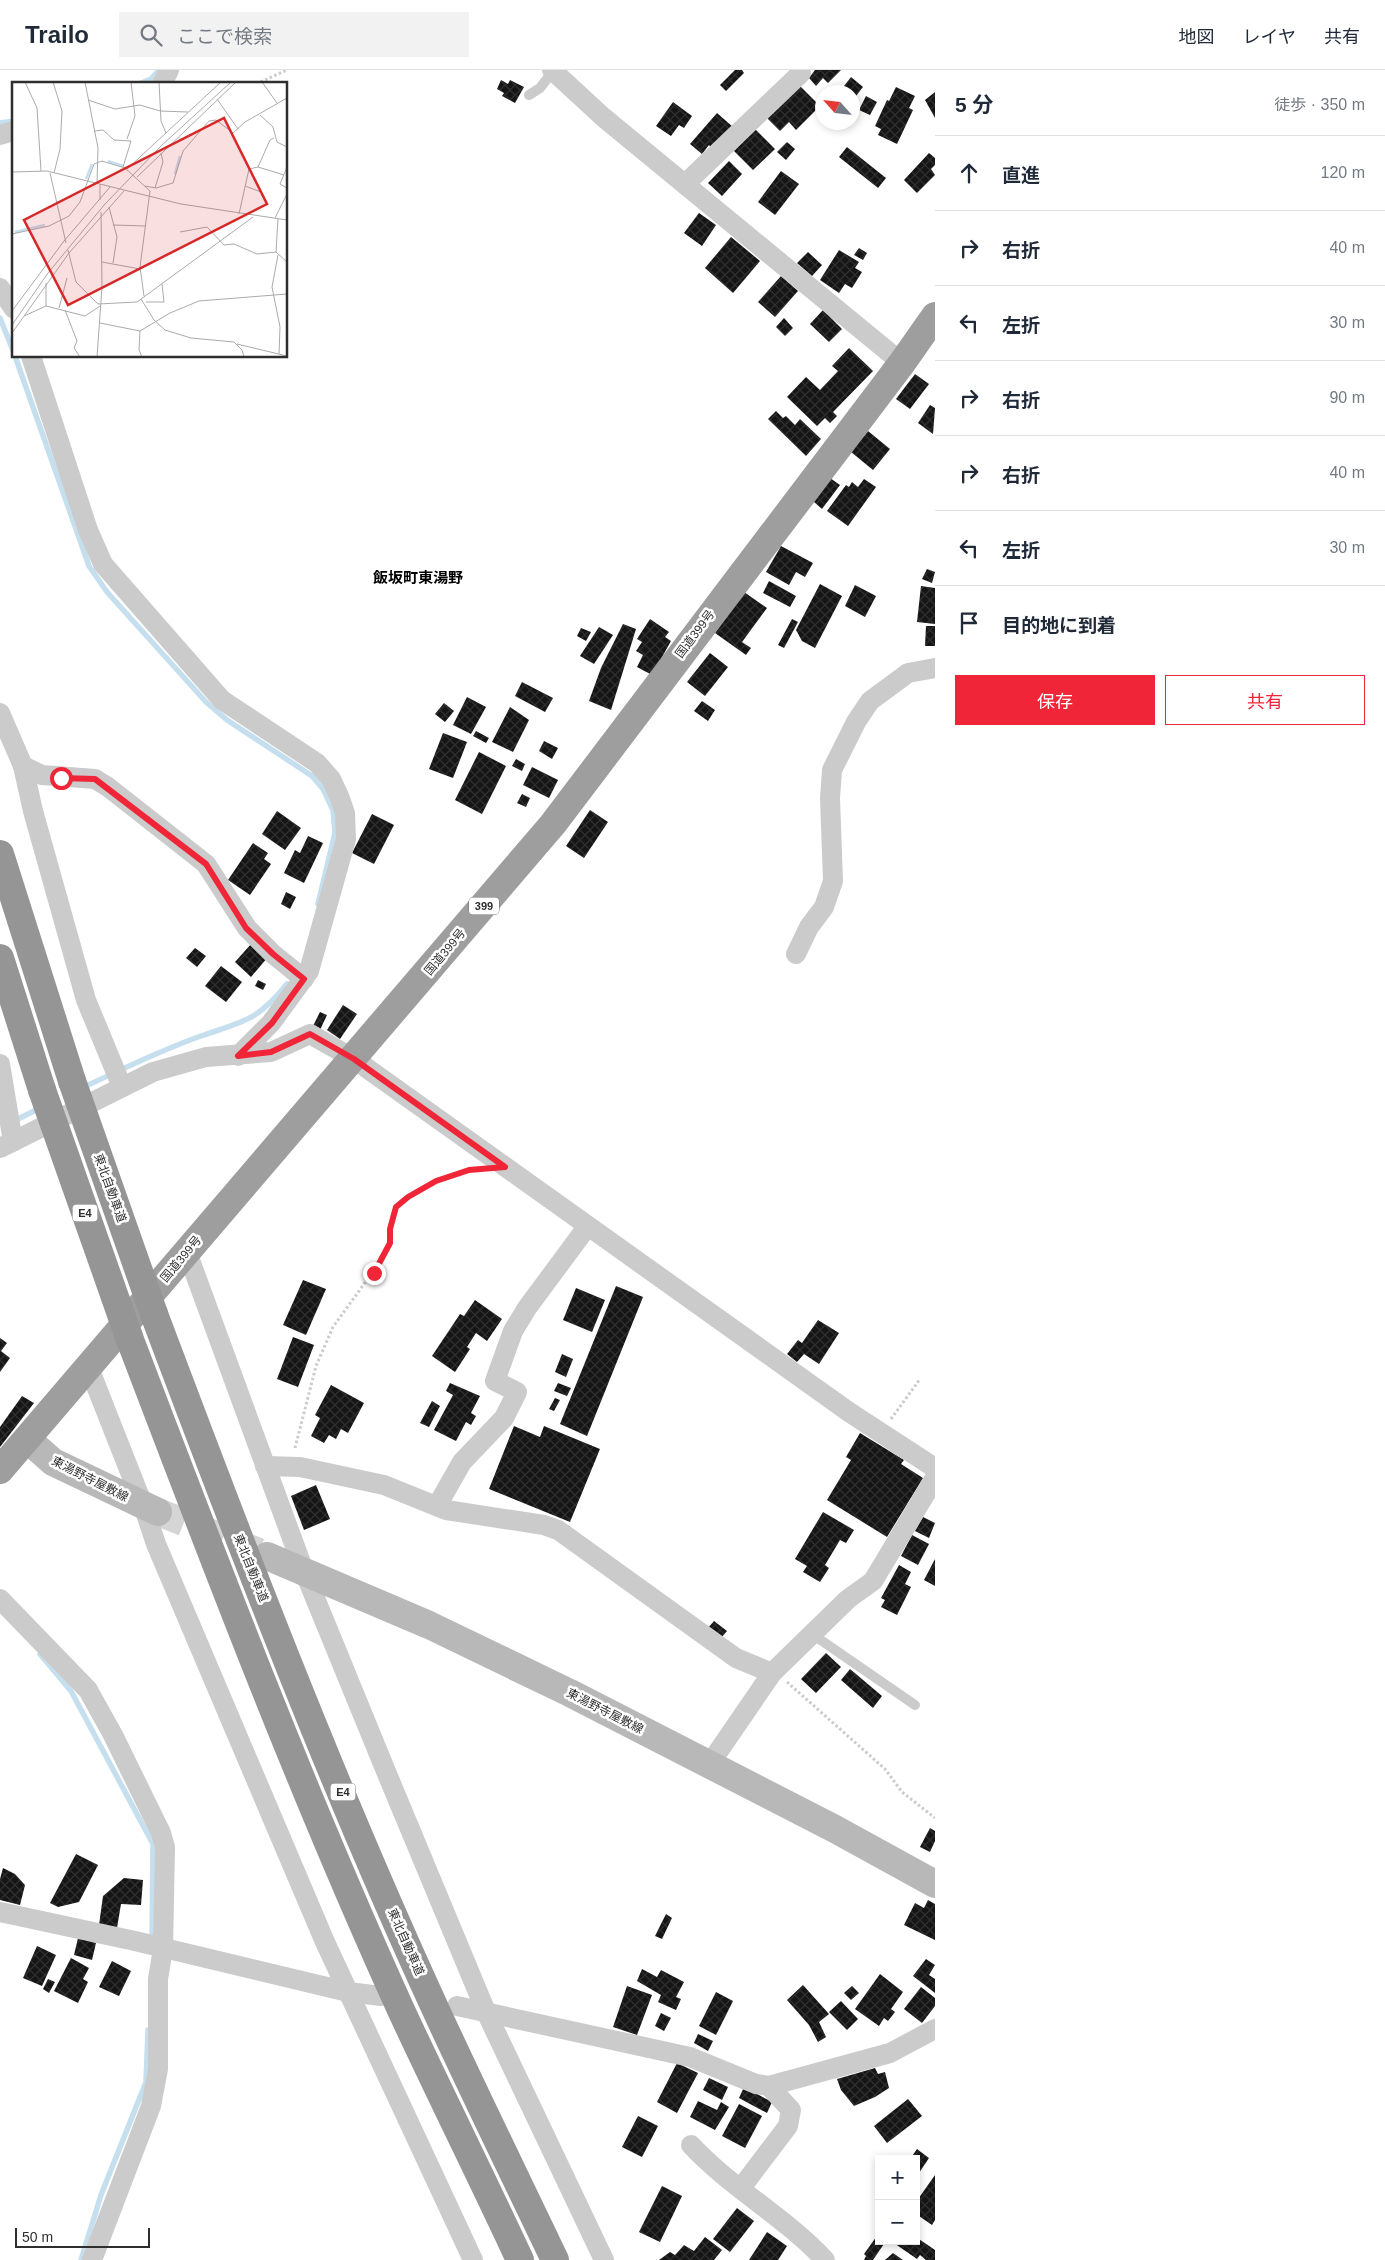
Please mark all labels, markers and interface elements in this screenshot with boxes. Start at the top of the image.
search box [119,12,469,57]
text: Trailo [25,21,89,48]
icon: search [137,21,165,49]
text: ここで検索 [177,26,272,47]
text: 地図 [1179,27,1215,47]
text: レイヤ [1243,27,1296,47]
text: 共有 [1324,27,1360,47]
inset map [12,82,288,358]
north arrow [815,85,860,130]
text: 5 分 [955,93,994,116]
text: 徒歩 · 350 m [1274,96,1365,113]
icon: ahead [955,159,983,187]
text: 120 m [1321,164,1365,181]
text: 直進 [1002,165,1040,186]
icon: right [955,234,983,262]
text: 40 m [1329,239,1365,256]
text: 右折 [1002,240,1040,261]
icon: left [955,309,983,337]
text: 30 m [1329,314,1365,331]
text: 左折 [1002,315,1040,336]
icon: right [955,384,983,412]
text: 90 m [1329,389,1365,406]
text: 右折 [1002,390,1040,411]
icon: right [955,459,983,487]
text: 40 m [1329,464,1365,481]
text: 右折 [1002,465,1040,486]
icon: left [955,534,983,562]
text: 30 m [1329,539,1365,556]
text: 左折 [1002,540,1040,561]
district label: 飯坂町東湯野 [373,569,463,586]
street label: 国道399号 [673,607,717,661]
icon: arrive [955,609,983,637]
text: 目的地に到着 [1002,615,1116,636]
button: 保存 [955,675,1155,725]
button: 共有 [1165,675,1365,725]
route start [50,767,73,790]
road number: 399 [469,898,499,914]
street label: 国道399号 [422,926,468,978]
street label: 東北自動車道 [91,1152,129,1224]
road number: E4 [72,1204,98,1222]
street label: 国道399号 [158,1233,204,1285]
route end [363,1262,386,1285]
street label: 東湯野寺屋敷線 [49,1454,131,1504]
street label: 東北自動車道 [231,1532,271,1604]
street label: 東湯野寺屋敷線 [564,1686,646,1736]
road number: E4 [330,1784,356,1800]
street label: 東北自動車道 [385,1906,427,1978]
map controls [875,2155,920,2245]
button: + [875,2155,920,2200]
button: − [875,2200,920,2245]
scale bar [15,2225,150,2248]
text: 50 m [22,2229,53,2245]

